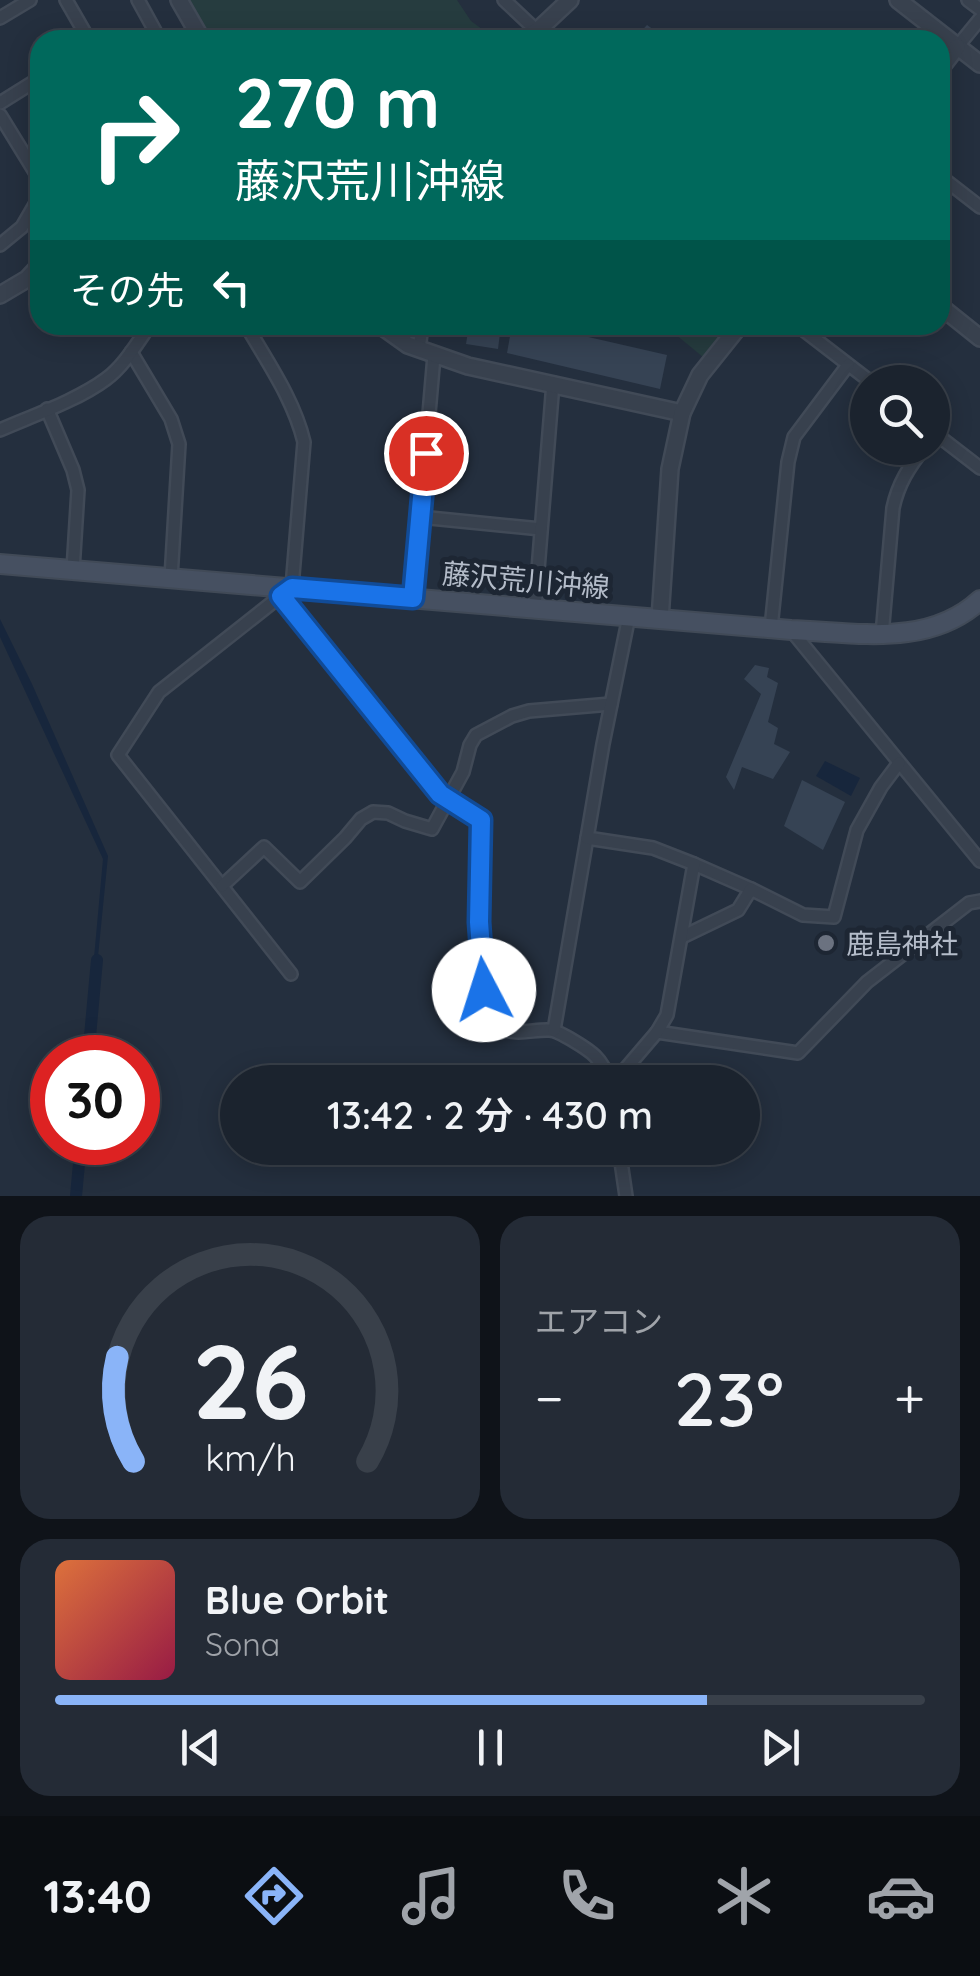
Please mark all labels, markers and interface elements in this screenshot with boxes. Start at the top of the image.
text: 270 m [235,58,440,146]
icon: right [70,70,200,200]
text: 藤沢荒川沖線 [235,152,505,208]
icon: left [204,260,259,315]
text: その先 [70,266,184,314]
map controls [850,365,950,465]
button: search [850,365,950,465]
pin [384,411,469,496]
icon: arrive [399,426,454,481]
street label: 藤沢荒川沖線 [441,555,611,605]
place label: 鹿島神社 [846,926,958,961]
marker: 鹿島神社 [815,932,837,954]
position arrow [432,938,536,1042]
speed limit sign: 30 [30,1035,160,1165]
text: 13:42 · 2 分 · 430 m [327,1091,653,1139]
text: エアコン [535,1301,663,1341]
text: 26 [192,1315,308,1445]
text: 23° [674,1351,784,1445]
text: − [535,1363,564,1432]
text: + [894,1363,925,1432]
text: km/h [205,1435,295,1480]
text: Blue Orbit [205,1576,389,1624]
text: Sona [205,1624,280,1664]
icon: previous [173,1720,228,1775]
icon: pause [463,1720,518,1775]
icon: next [753,1720,808,1775]
icon: directions [239,1861,309,1931]
icon: music [396,1861,466,1931]
icon: phone [552,1861,622,1931]
icon: climate [709,1861,779,1931]
icon: car [866,1861,936,1931]
text: 13:40 [43,1868,152,1924]

